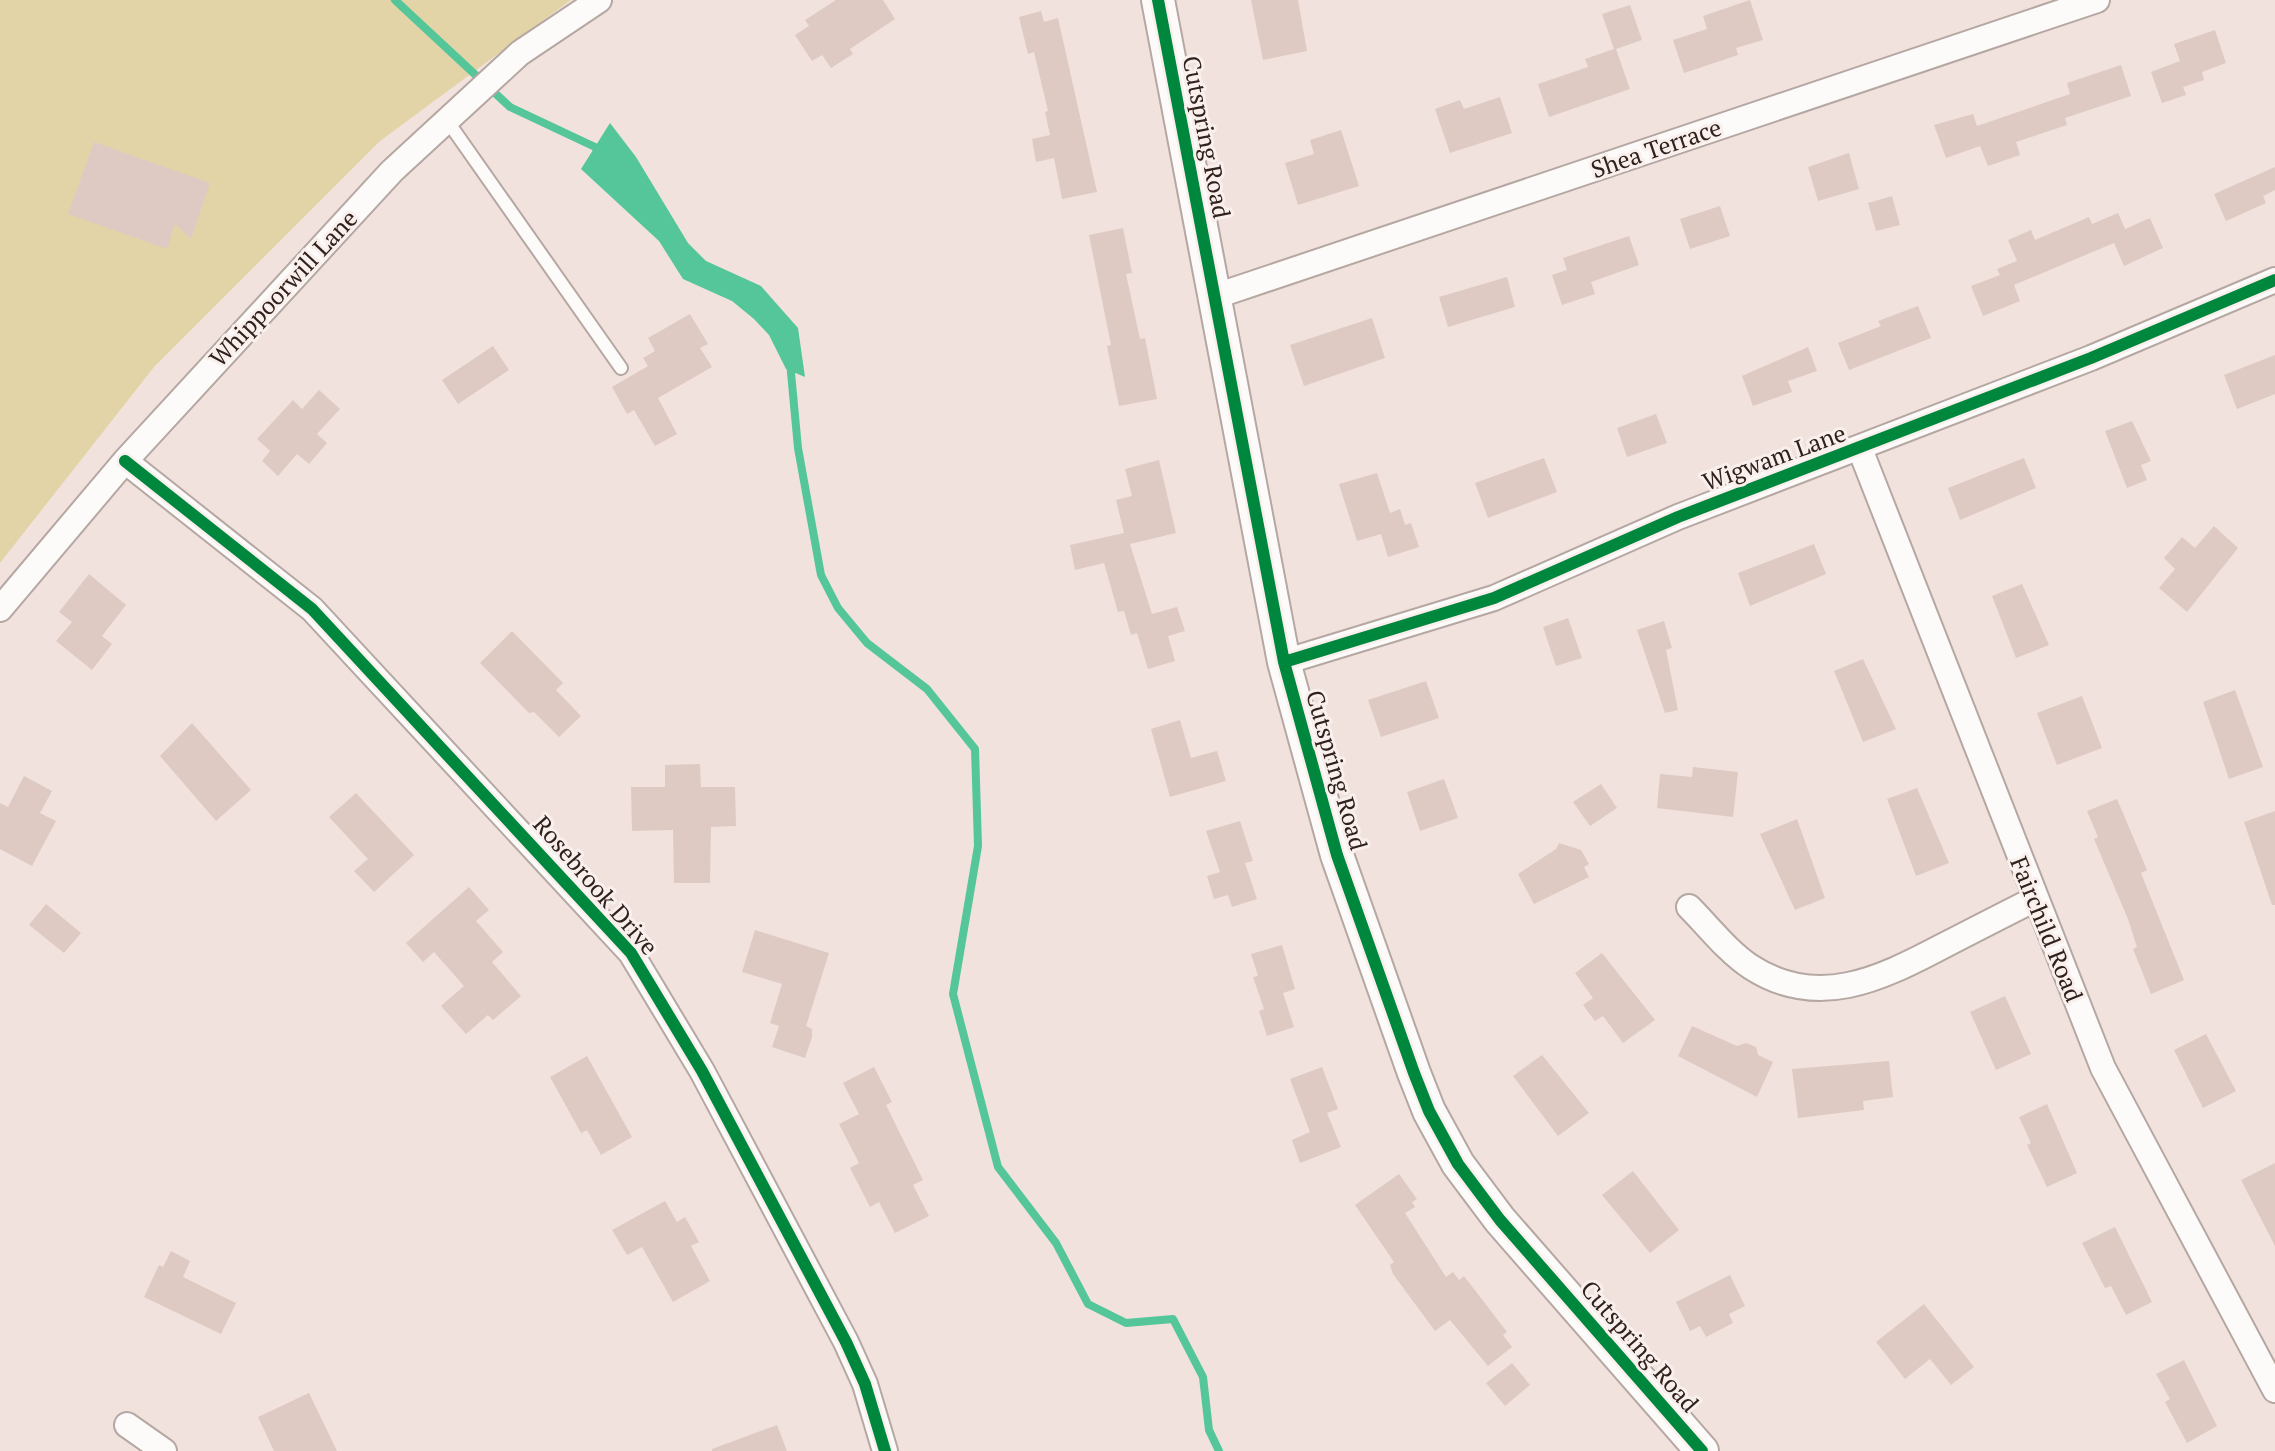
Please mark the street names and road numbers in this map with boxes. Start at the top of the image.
street label: Cutspring Road [1176,53,1238,221]
street label: Shea Terrace [1587,111,1725,185]
street label: Whippoorwill Lane [202,203,364,373]
street label: Wigwam Lane [1698,416,1850,498]
street label: Cutspring Road [1299,686,1375,854]
street label: Rosebrook Drive [527,809,665,961]
street label: Fairchild Road [2003,852,2091,1006]
street label: Cutspring Road [1574,1273,1706,1419]

